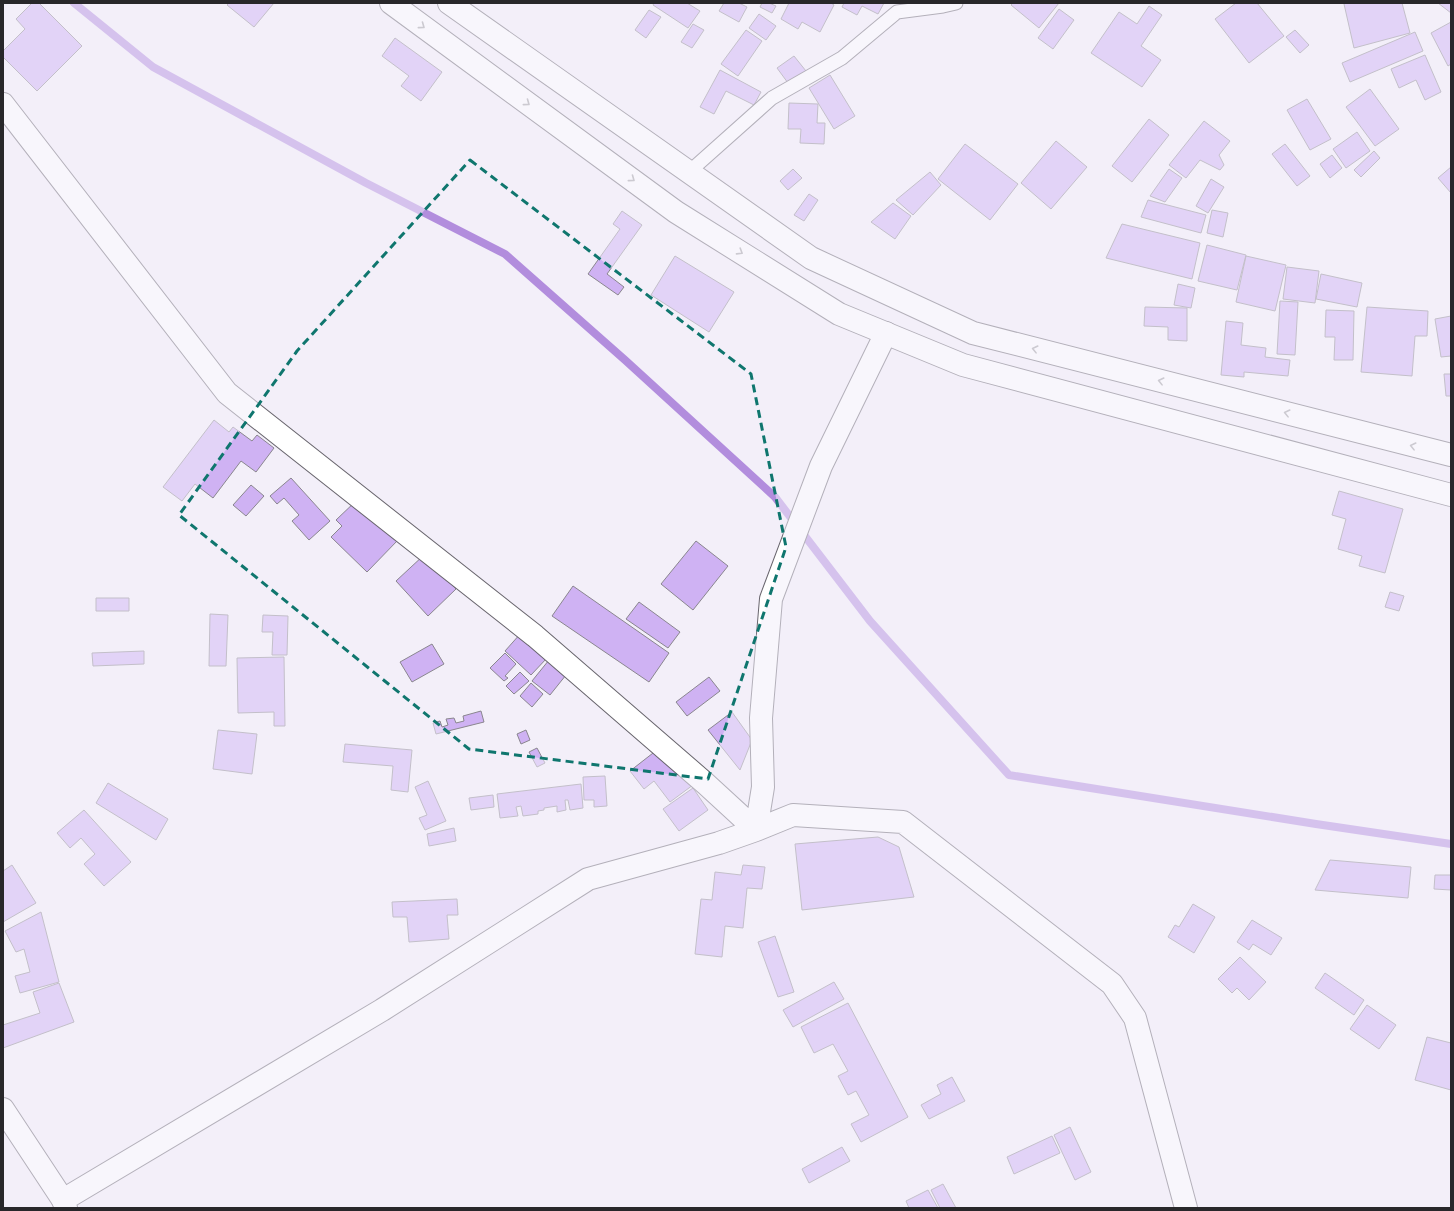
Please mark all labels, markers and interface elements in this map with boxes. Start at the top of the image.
one-way arrow [418,21,425,28]
one-way arrow [523,98,530,105]
one-way arrow [628,175,635,182]
one-way arrow [736,247,743,254]
one-way arrow [1032,345,1039,354]
one-way arrow [1158,378,1164,386]
one-way arrow [1284,410,1290,418]
one-way arrow [1410,442,1416,450]

